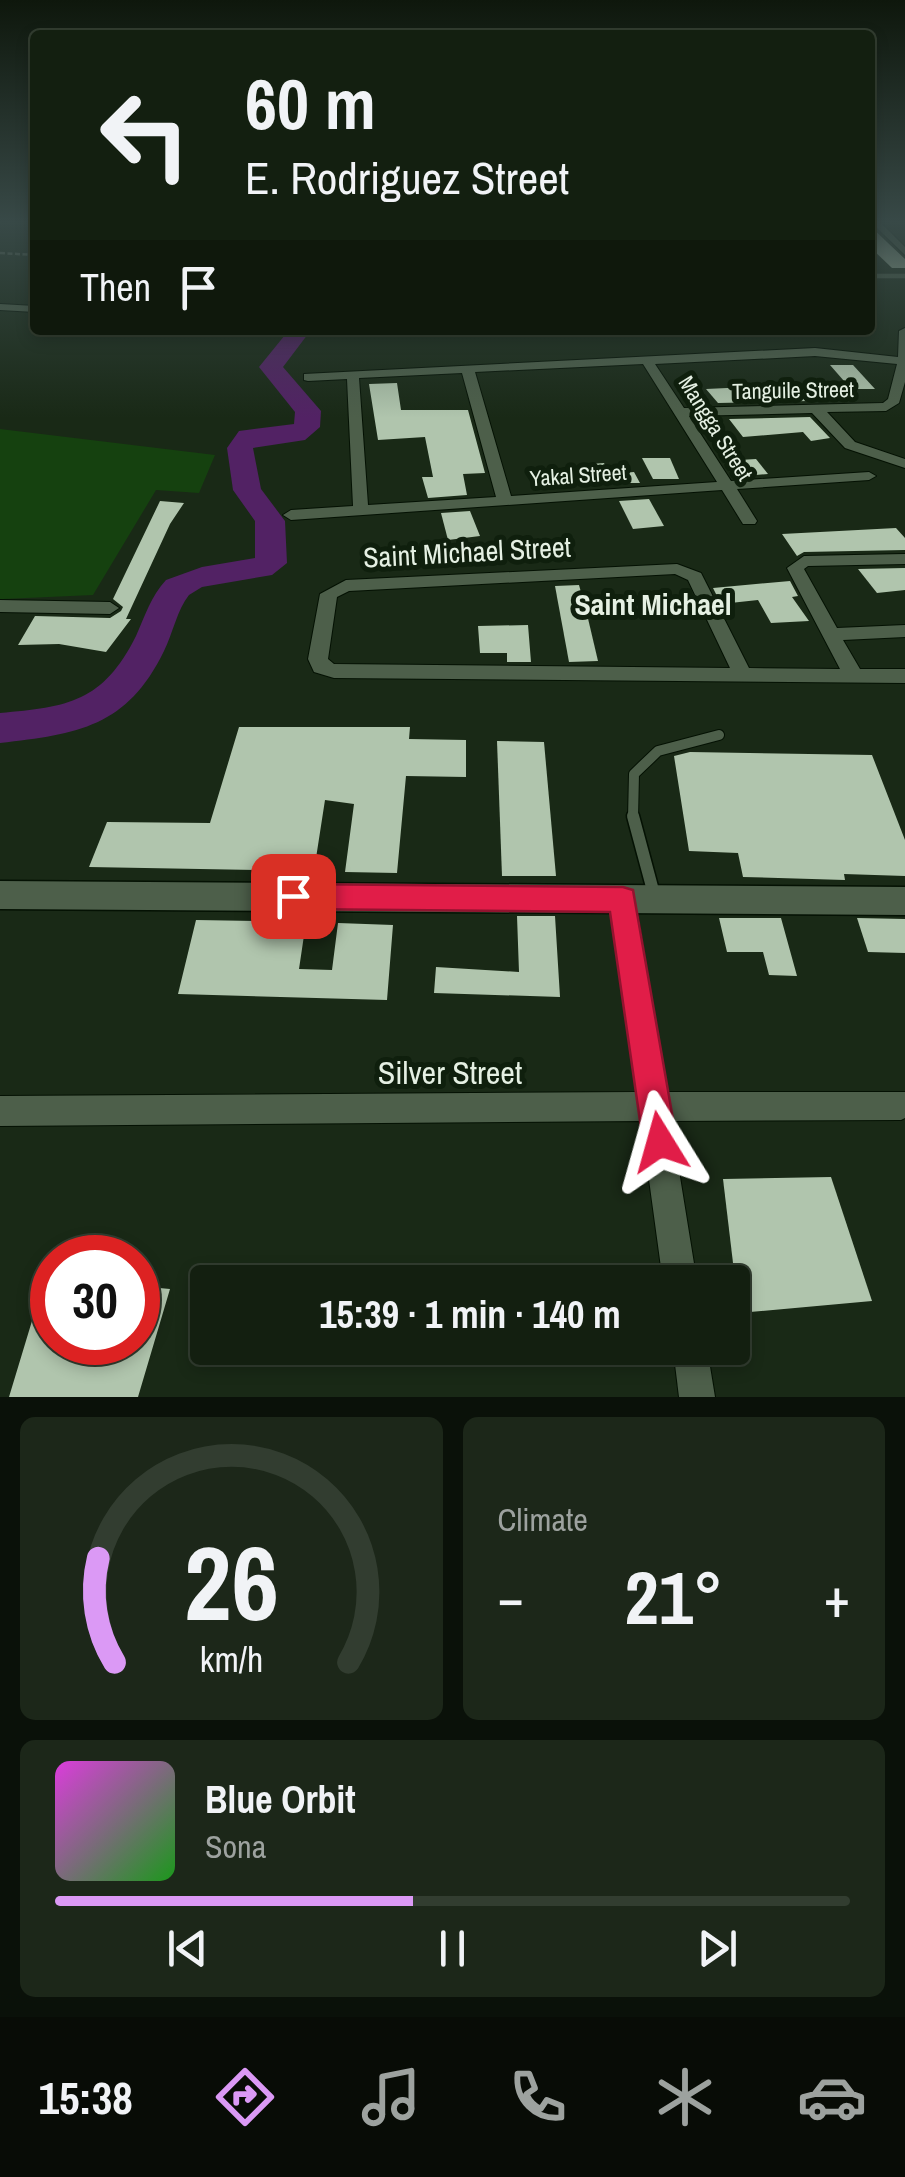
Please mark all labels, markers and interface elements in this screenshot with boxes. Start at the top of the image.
text: 60 m [245,57,376,151]
icon: left [80,70,210,200]
text: E. Rodriguez Street [245,147,569,208]
icon: arrive [171,260,226,315]
text: Then [80,262,151,313]
street label: Mangga Street [672,370,760,486]
street label: Tanguile Street [732,374,854,406]
street label: Yakal Street [529,457,627,493]
street label: Saint Michael Street [362,528,572,576]
district label: Saint Michael [574,584,732,624]
pin [251,854,336,939]
icon: arrive [266,869,321,924]
street label: Silver Street [378,1051,522,1094]
position arrow [608,1090,712,1194]
speed limit sign: 30 [30,1235,160,1365]
text: 15:39 · 1 min · 140 m [319,1289,621,1340]
text: Climate [498,1498,588,1541]
text: 26 [184,1512,279,1652]
text: 21° [625,1546,723,1647]
text: − [498,1560,524,1634]
text: + [824,1560,850,1634]
text: km/h [199,1635,263,1683]
text: Blue Orbit [205,1774,356,1825]
text: Sona [205,1825,266,1868]
icon: previous [160,1921,215,1976]
icon: pause [425,1921,480,1976]
icon: next [690,1921,745,1976]
icon: directions [210,2062,280,2132]
icon: music [356,2062,426,2132]
icon: phone [503,2062,573,2132]
icon: climate [650,2062,720,2132]
icon: car [797,2062,867,2132]
text: 15:38 [38,2067,133,2128]

